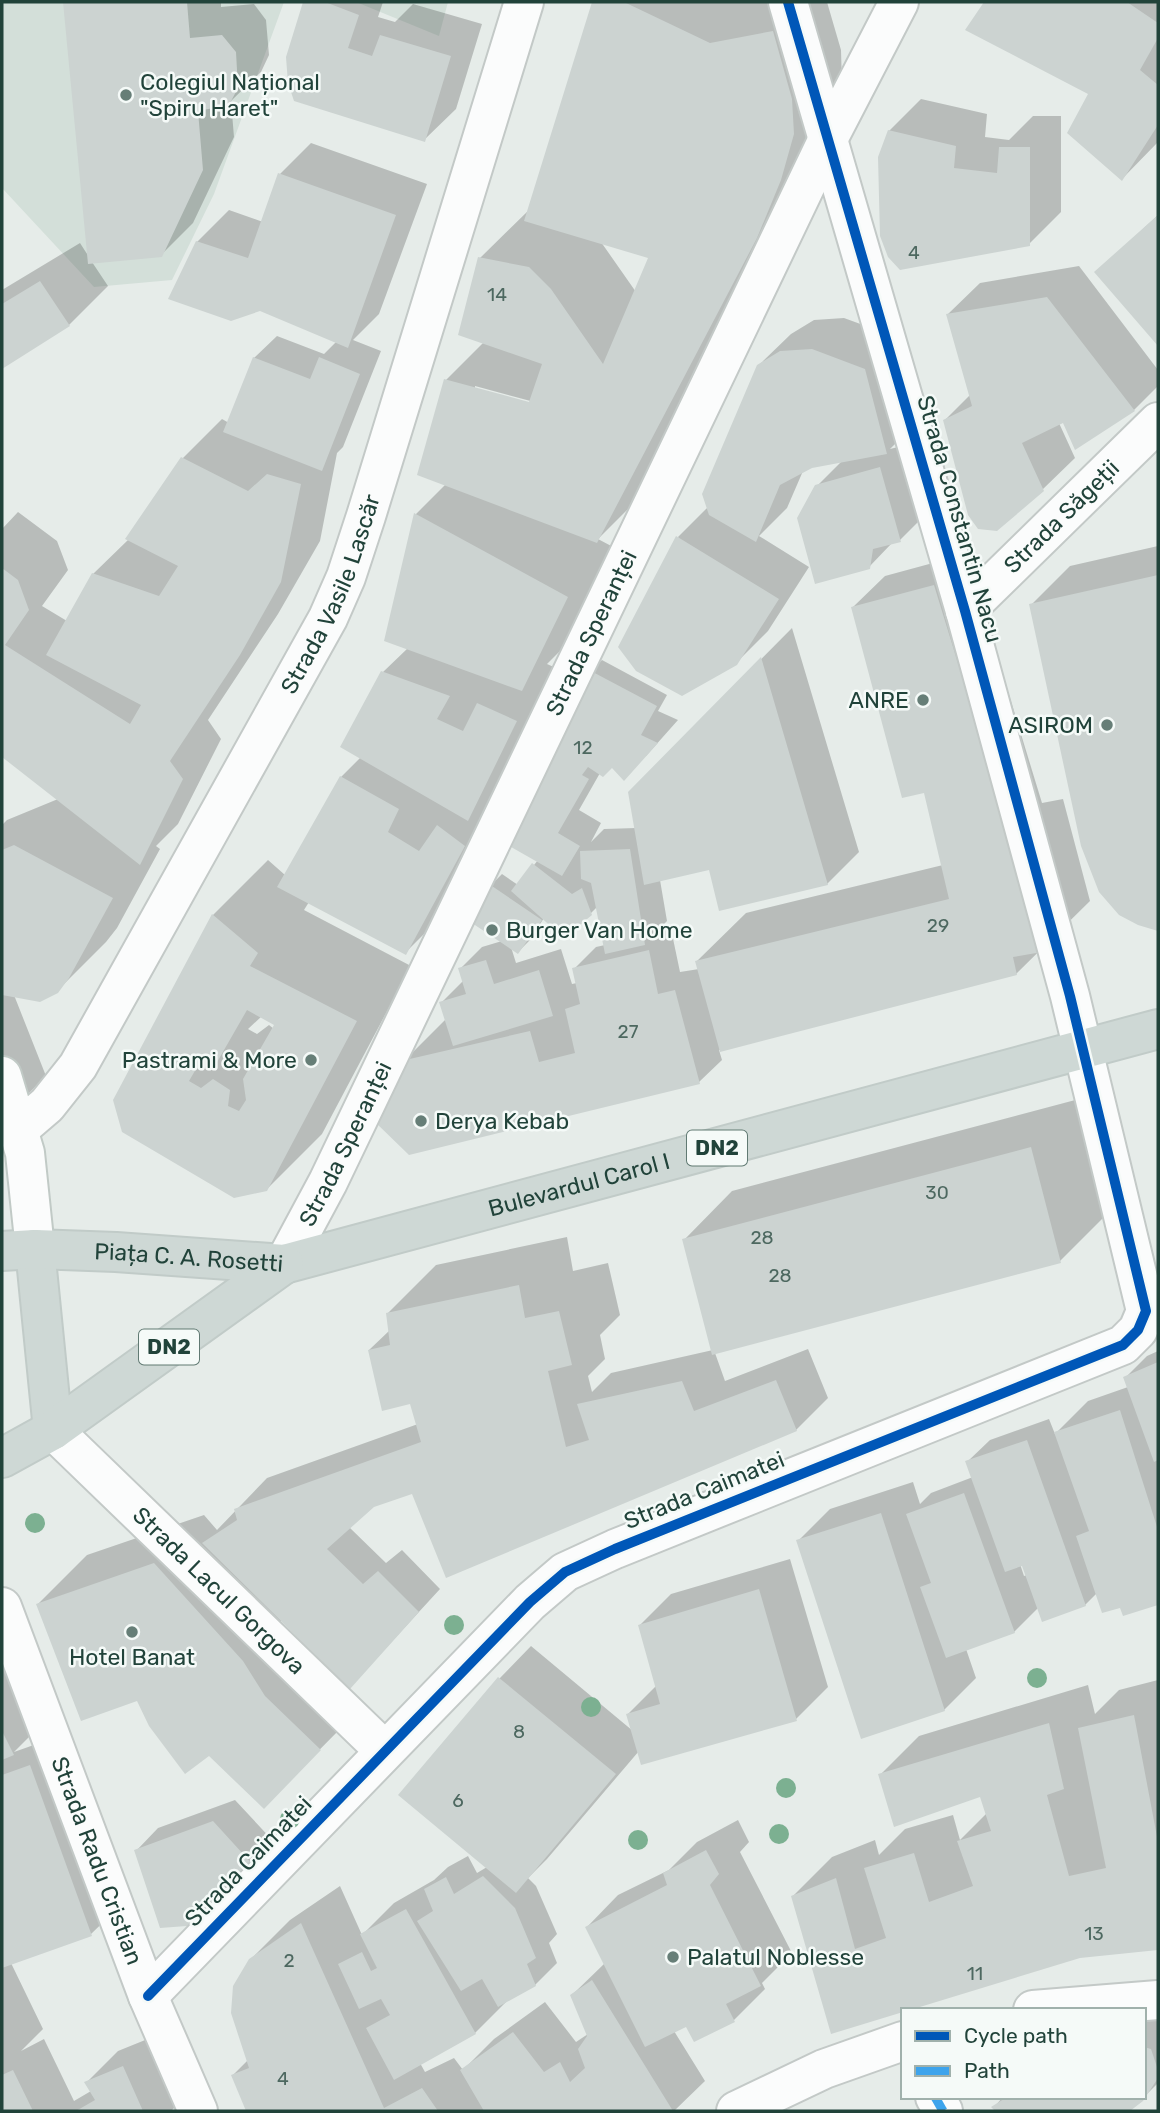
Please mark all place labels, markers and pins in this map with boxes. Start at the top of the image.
place label: Colegiul Național "Spiru Haret" [140,68,320,122]
marker: Colegiul Național "Spiru Haret" [118,87,134,103]
place label: ANRE [849,686,909,714]
marker: ANRE [915,692,931,708]
place label: ASIROM [1008,711,1093,739]
marker: ASIROM [1099,717,1115,733]
place label: Burger Van Home [506,916,693,944]
marker: Burger Van Home [484,922,500,938]
place label: Pastrami & More [122,1046,297,1074]
marker: Pastrami & More [303,1052,319,1068]
place label: Derya Kebab [435,1107,569,1135]
marker: Derya Kebab [413,1113,429,1129]
marker: Hotel Banat [124,1624,140,1640]
place label: Hotel Banat [69,1643,195,1671]
place label: Palatul Noblesse [687,1943,864,1971]
marker: Palatul Noblesse [665,1949,681,1965]

